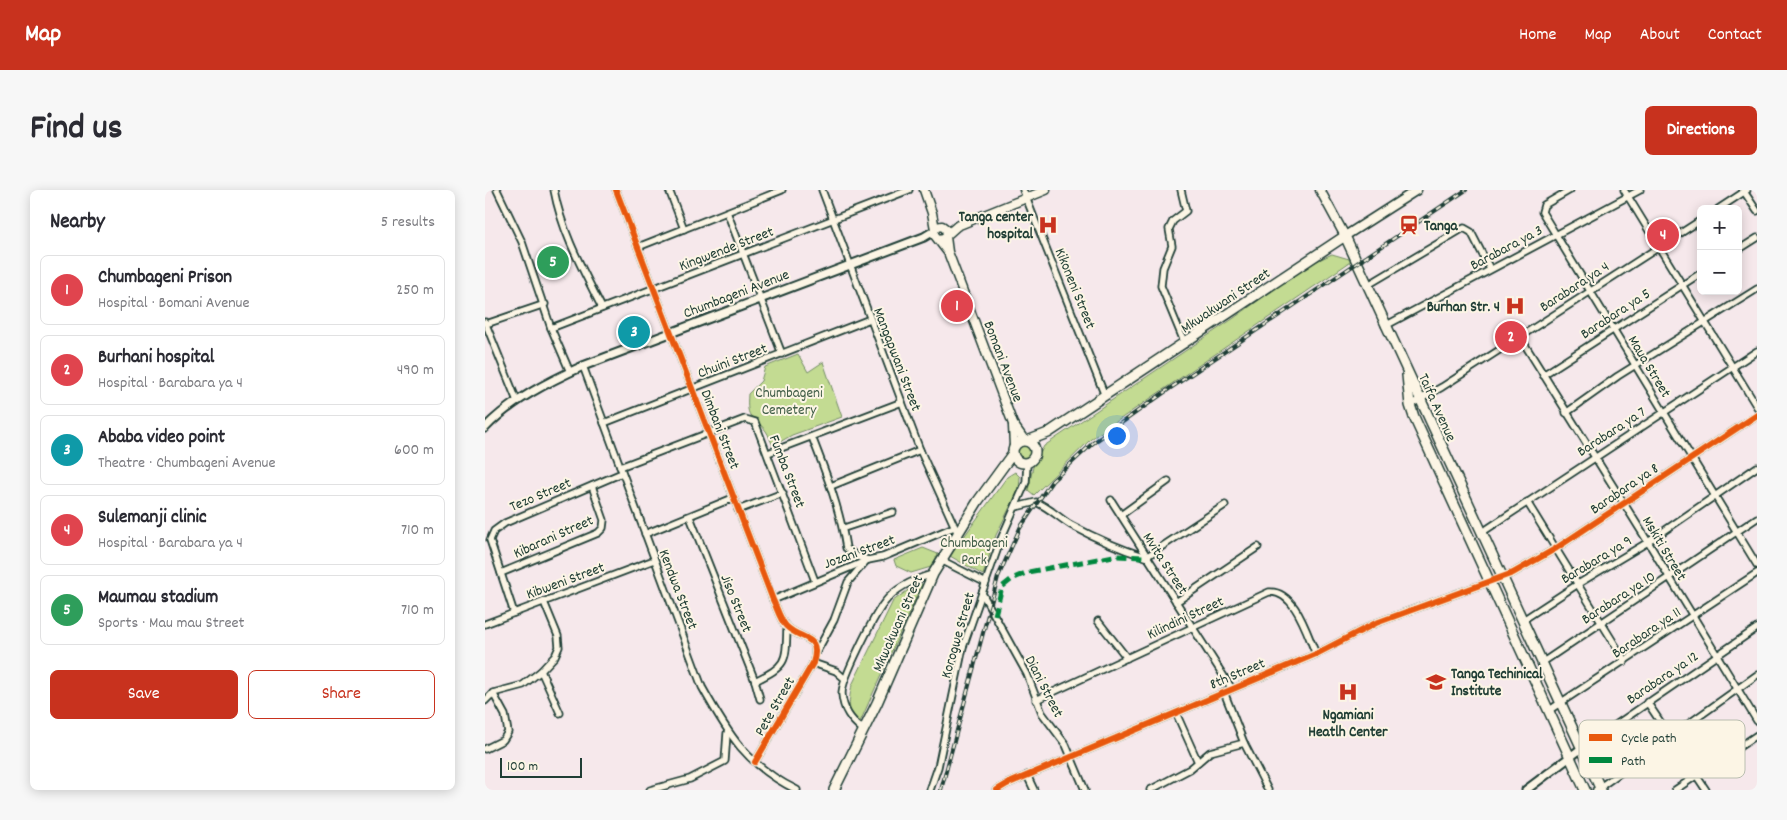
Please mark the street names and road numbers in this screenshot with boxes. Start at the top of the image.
street label: Barabara ya 3 [1467,220,1547,277]
street label: Kingwende Street [676,222,778,278]
street label: Kikoneni Street [1048,245,1101,333]
street label: Barabara ya 4 [1536,257,1614,318]
street label: Mkwakwani Street [1177,263,1276,340]
street label: Chumbageni Avenue [681,264,793,325]
street label: Barabara ya 5 [1577,284,1656,346]
street label: Mangapwani Street [866,305,926,415]
street label: Bomani Avenue [977,318,1028,406]
street label: Maua Street [1621,332,1676,403]
street label: Chuini Street [695,338,771,385]
street label: Taifa Avenue [1411,370,1461,446]
street label: Dimbani Street [694,387,745,473]
street label: Barabara ya 7 [1573,402,1651,463]
street label: Fumba Street [762,432,810,512]
street label: Barabara ya 8 [1586,458,1664,521]
street label: Tezo Street [507,473,575,519]
street label: Kibarani Street [510,510,598,565]
street label: Mskiti Street [1635,512,1692,586]
street label: Mvita Street [1136,529,1193,600]
street label: Jozani Street [821,530,899,576]
street label: Barabara ya 9 [1557,531,1637,591]
street label: Kendwa Street [652,547,703,633]
street label: Kibweni Street [523,557,608,606]
street label: Barabara ya 10 [1578,566,1660,631]
street label: Jiso Street [714,571,757,637]
street label: Mkwakwani Street [868,571,930,676]
street label: Korogwe Street [936,590,982,681]
street label: Kilindini Street [1144,591,1228,646]
street label: Barabara ya 11 [1608,602,1686,665]
street label: Barabara ya 12 [1623,646,1704,711]
street label: Diani Street [1018,652,1068,722]
street label: 8th Street [1207,653,1269,696]
street label: Pete Street [750,673,802,741]

